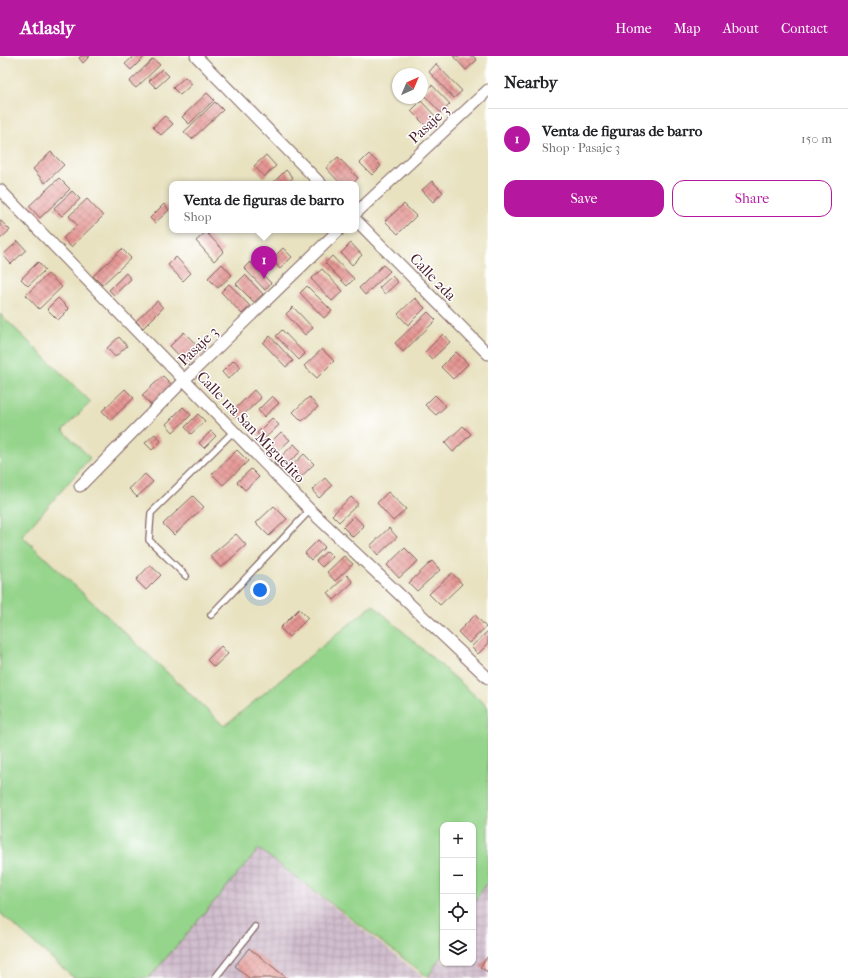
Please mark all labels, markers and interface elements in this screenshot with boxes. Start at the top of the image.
text: Atlasly [20,17,75,39]
text: Home [615,20,652,37]
text: Map [674,20,701,37]
text: About [723,20,759,37]
text: Contact [781,20,828,37]
north arrow [392,68,428,104]
text: Nearby [504,72,558,92]
street label: Pasaje 3 [405,101,453,147]
text: Venta de figuras de barro [542,122,702,140]
text: 1 [515,131,519,146]
text: 150 m [801,131,832,146]
text: Shop · Pasaje 3 [542,140,620,155]
button: Save [504,180,664,217]
button: Share [672,180,832,217]
popup [169,181,359,233]
text: Venta de figuras de barro [184,191,344,209]
text: Shop [184,209,211,224]
pin: 1 [251,246,277,279]
street label: Calle 2da [406,250,461,305]
street label: Pasaje 3 [174,323,222,369]
street label: Calle 1ra San Miguelito [193,368,309,487]
your location [250,580,270,600]
map controls [440,822,476,966]
button: + [440,822,476,858]
button: − [440,858,476,894]
button: locate [440,894,476,930]
button: layers [440,930,476,966]

